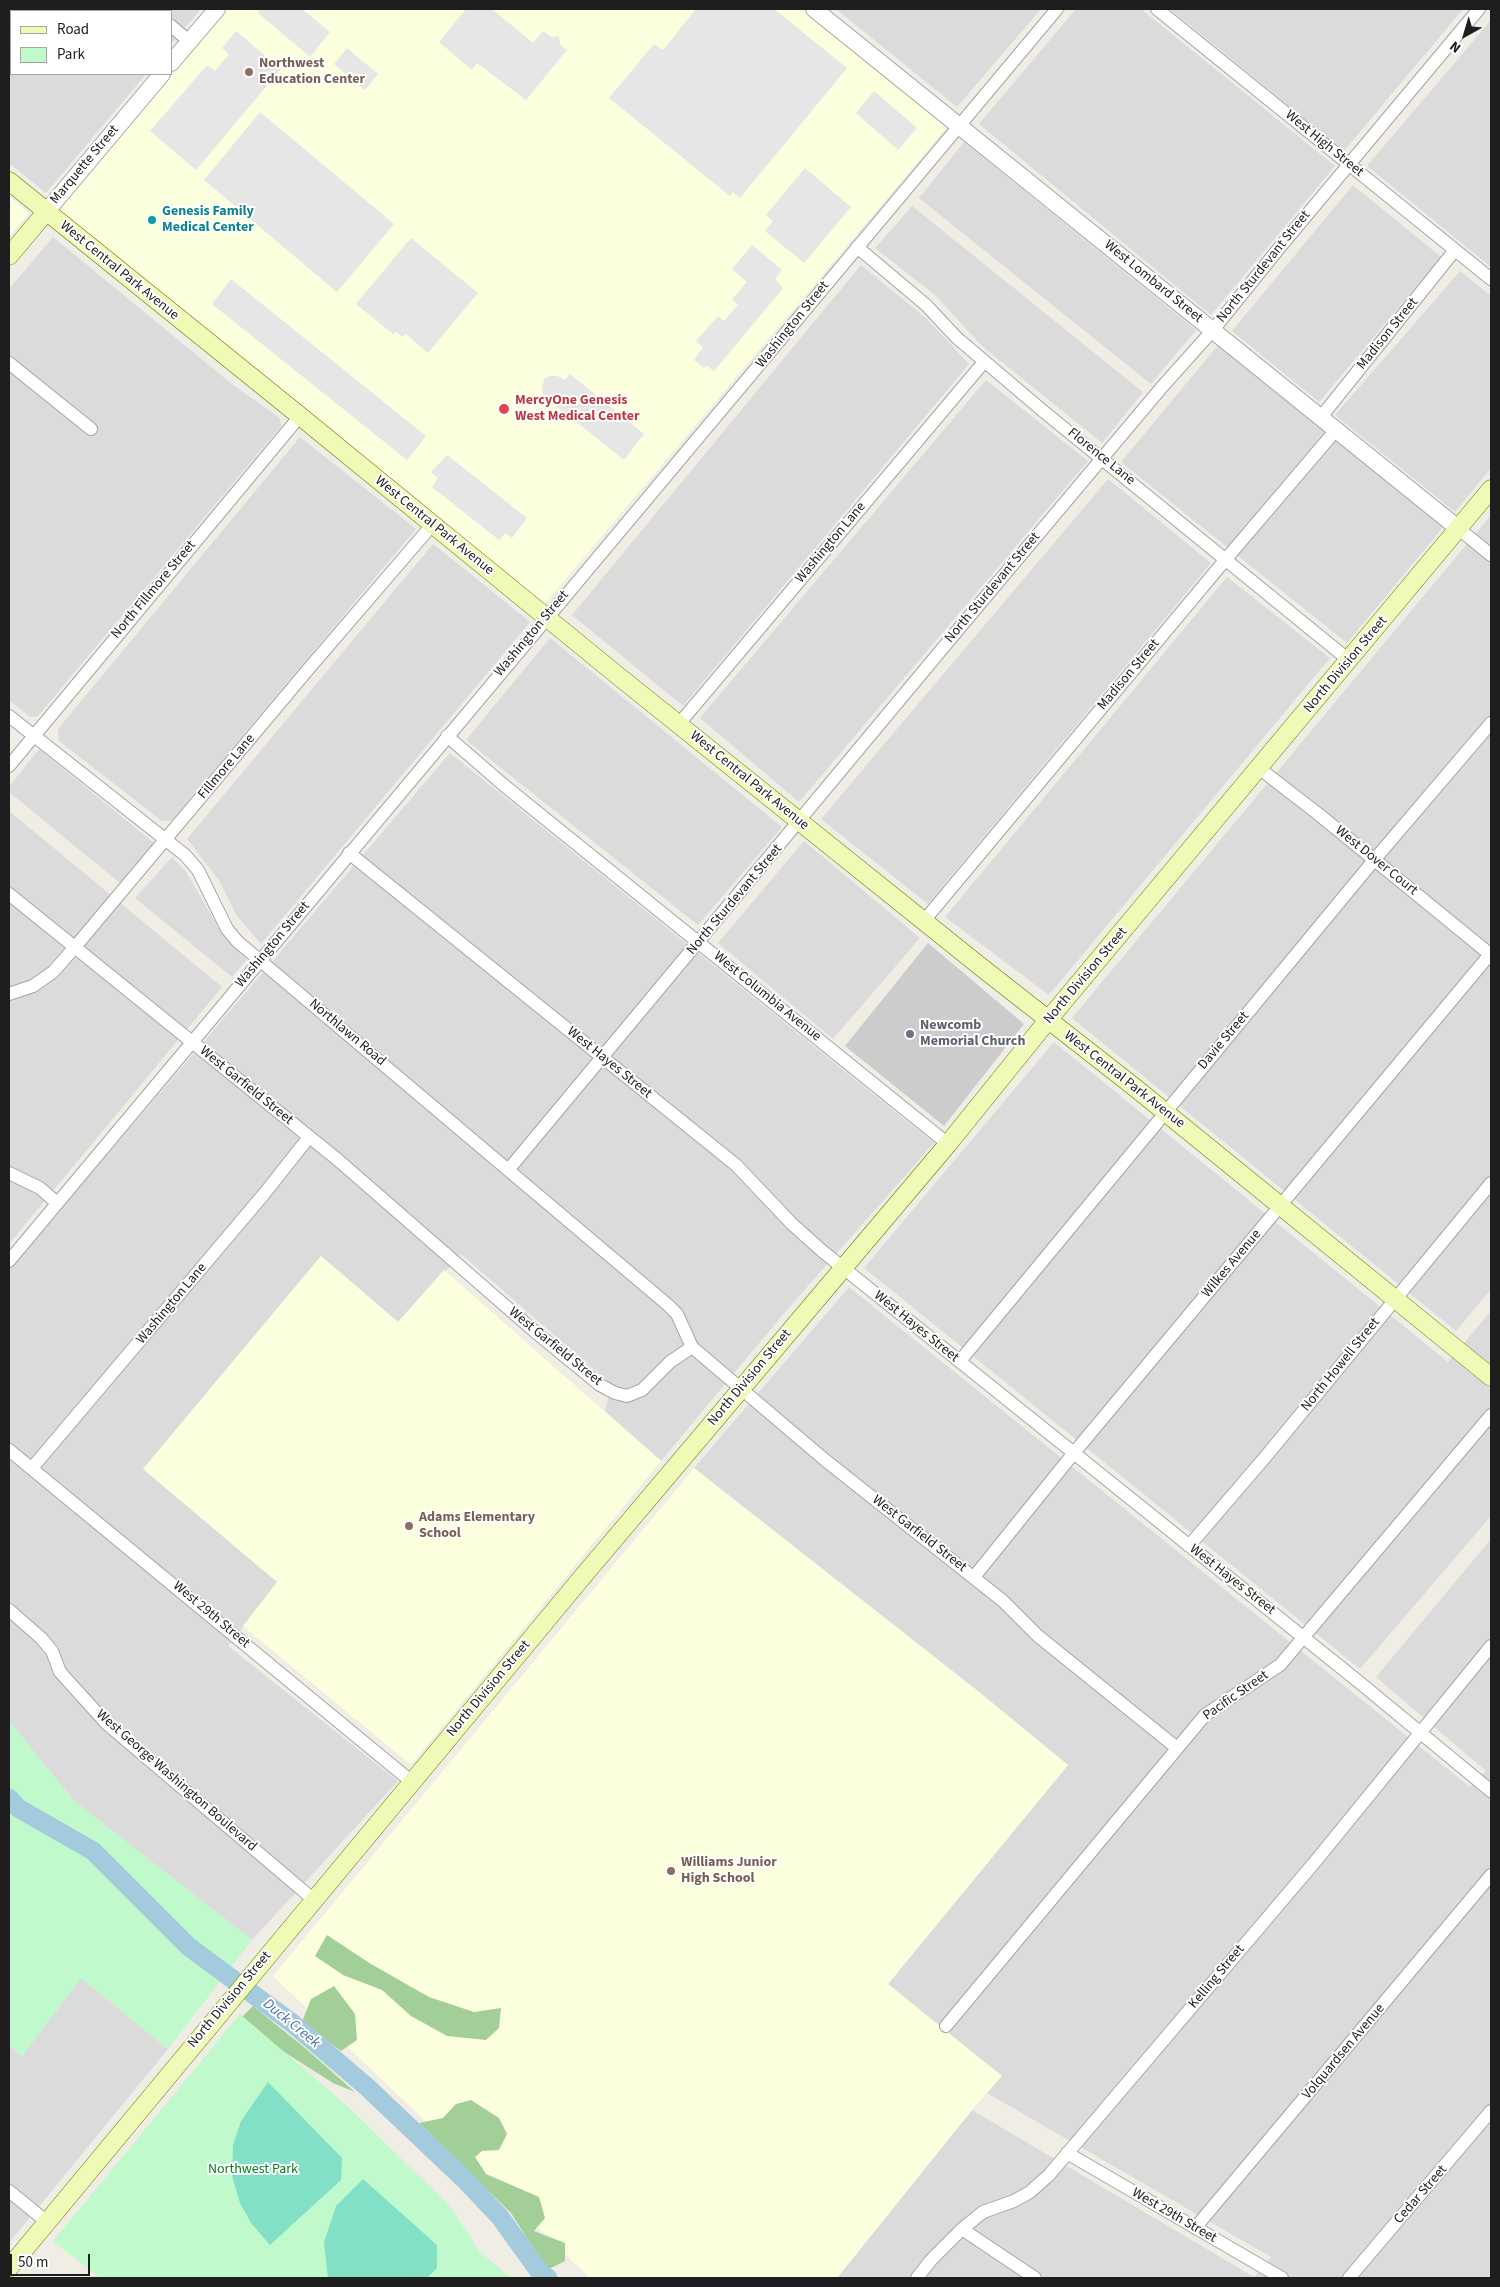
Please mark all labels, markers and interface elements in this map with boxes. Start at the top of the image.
legend [10,10,172,75]
north arrow [1440,10,1490,60]
text: Road [57,19,89,40]
text: N [1446,36,1465,57]
text: Park [57,44,85,65]
place label: Northwest Education Center [259,56,365,88]
marker: Northwest Education Center [243,66,255,78]
street label: West High Street [1281,107,1367,181]
street label: Marquette Street [47,122,123,208]
place label: Genesis Family Medical Center [162,204,254,236]
street label: North Sturdevant Street [1214,208,1314,326]
marker: Genesis Family Medical Center [146,214,158,226]
street label: West Central Park Avenue [56,218,182,324]
street label: West Lombard Street [1100,237,1206,327]
street label: Washington Street [753,278,833,372]
street label: Madison Street [1354,295,1422,373]
place label: MercyOne Genesis West Medical Center [515,393,639,426]
marker: MercyOne Genesis West Medical Center [497,402,511,416]
street label: Florence Lane [1064,425,1138,489]
street label: West Central Park Avenue [371,473,497,579]
street label: Washington Lane [792,499,870,587]
street label: North Sturdevant Street [942,529,1044,647]
street label: North Fillmore Street [108,538,200,642]
street label: Washington Street [491,588,573,680]
street label: North Division Street [1301,613,1391,717]
street label: Madison Street [1094,636,1164,714]
street label: West Central Park Avenue [686,728,812,834]
street label: Fillmore Lane [195,731,259,803]
street label: West Dover Court [1331,823,1421,899]
street label: North Sturdevant Street [684,841,786,959]
street label: Washington Street [232,899,314,991]
street label: North Division Street [1041,924,1131,1028]
street label: West Columbia Avenue [710,948,824,1046]
street label: Northlawn Road [305,996,389,1070]
street label: Davie Street [1195,1009,1253,1073]
place label: Newcomb Memorial Church [920,1018,1025,1050]
street label: West Hayes Street [563,1024,655,1102]
marker: Newcomb Memorial Church [904,1028,916,1040]
street label: West Central Park Avenue [1060,1028,1188,1132]
street label: West Garfield Street [196,1043,296,1129]
street label: Wilkes Avenue [1199,1227,1265,1301]
street label: Washington Lane [133,1260,211,1348]
street label: West Hayes Street [870,1288,962,1366]
street label: West Garfield Street [505,1304,605,1390]
street label: North Howell Street [1298,1315,1384,1415]
street label: North Division Street [705,1326,795,1430]
street label: West Garfield Street [868,1492,970,1576]
place label: Adams Elementary School [419,1510,535,1542]
marker: Adams Elementary School [403,1520,415,1532]
street label: West Hayes Street [1186,1541,1278,1619]
street label: West 29th Street [169,1578,253,1652]
street label: North Division Street [444,1637,534,1741]
street label: Pacific Street [1200,1667,1272,1725]
street label: West George Washington Boulevard [92,1707,260,1855]
place label: Williams Junior High School [681,1855,777,1888]
marker: Williams Junior High School [665,1865,677,1877]
street label: Kelling Street [1185,1942,1249,2012]
street label: North Division Street [185,1948,275,2052]
water label: Duck Creek [259,1996,323,2052]
street label: Volquardsen Avenue [1299,2001,1389,2103]
park label: Northwest Park [208,2162,298,2178]
street label: Cedar Street [1391,2162,1451,2228]
street label: West 29th Street [1129,2185,1219,2247]
scale bar [12,2244,92,2276]
text: 50 m [18,2252,48,2273]

